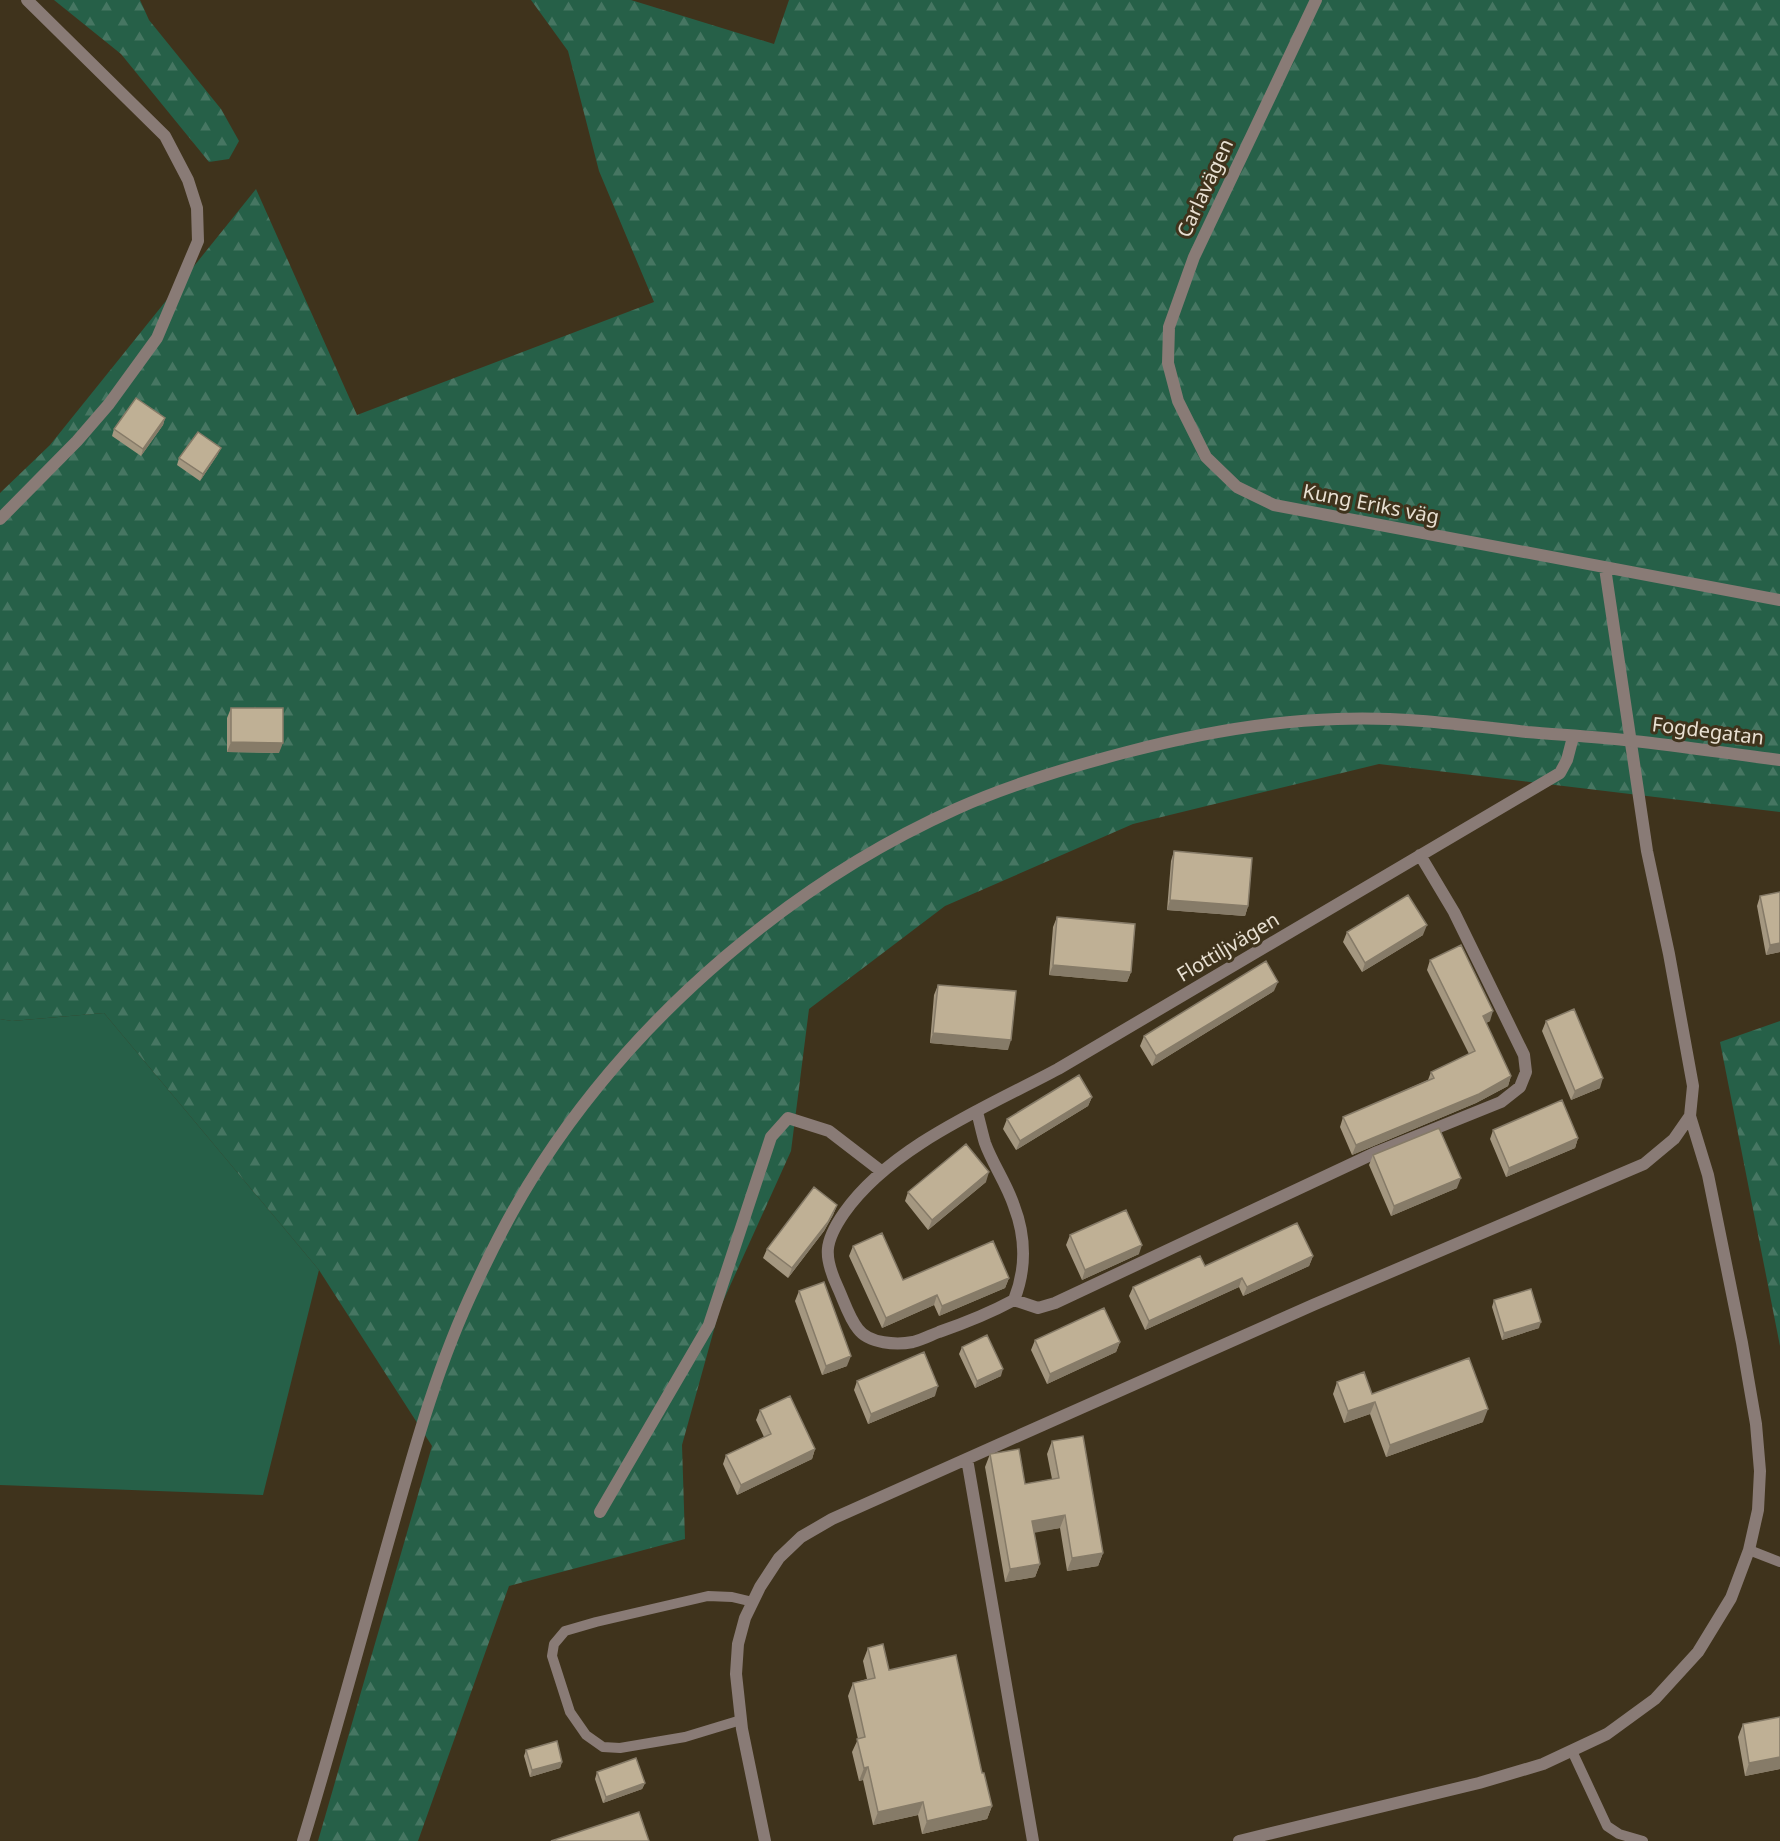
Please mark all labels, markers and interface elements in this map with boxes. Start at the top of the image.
street label: Carlavägen [1170,134,1239,241]
street label: Kung Eriks väg [1301,477,1442,530]
street label: Fogdegatan [1650,710,1766,751]
street label: Flottiljvägen [1172,905,1284,988]

